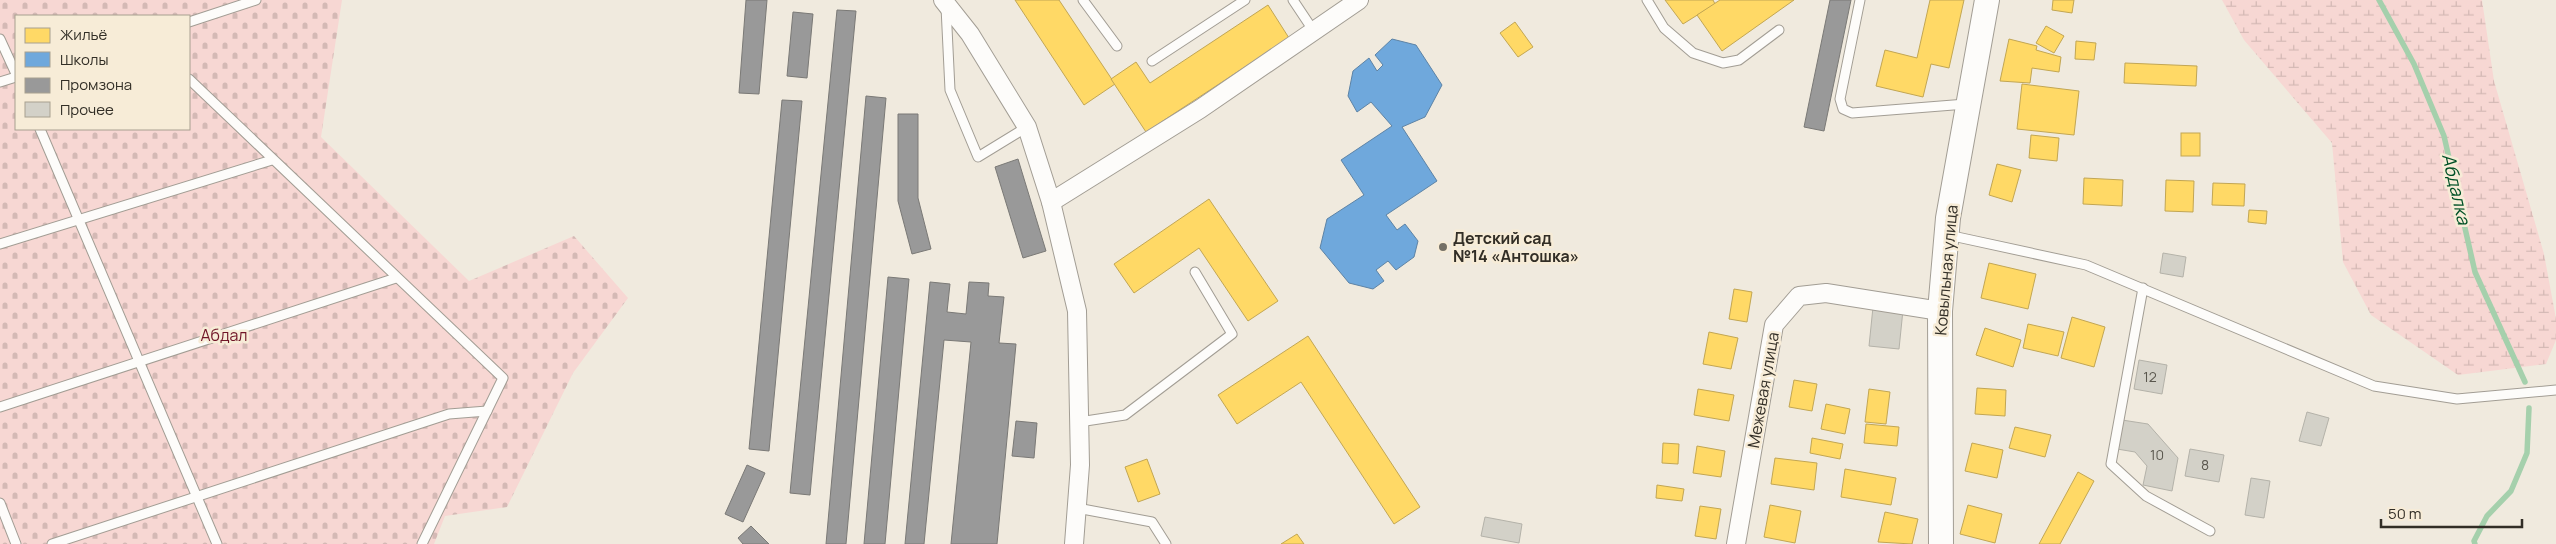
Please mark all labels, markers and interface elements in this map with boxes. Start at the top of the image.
legend [15,15,190,130]
text: Жильё [60,24,108,45]
text: Школы [60,49,108,70]
text: Промзона [60,74,132,95]
text: Прочее [60,99,114,120]
water label: Абдалка [2437,151,2477,227]
street label: Ковыльная улица [1929,204,1963,336]
place label: Детский сад №14 «Антошка» [1453,227,1579,267]
marker: Детский сад №14 «Антошка» [1437,241,1449,253]
park label: Абдал [200,324,248,346]
street label: Межевая улица [1742,330,1784,450]
house number: 12 [2143,367,2157,386]
house number: 10 [2150,445,2164,464]
house number: 8 [2201,455,2209,474]
scale bar [2381,496,2522,528]
text: 50 m [2388,503,2422,524]

